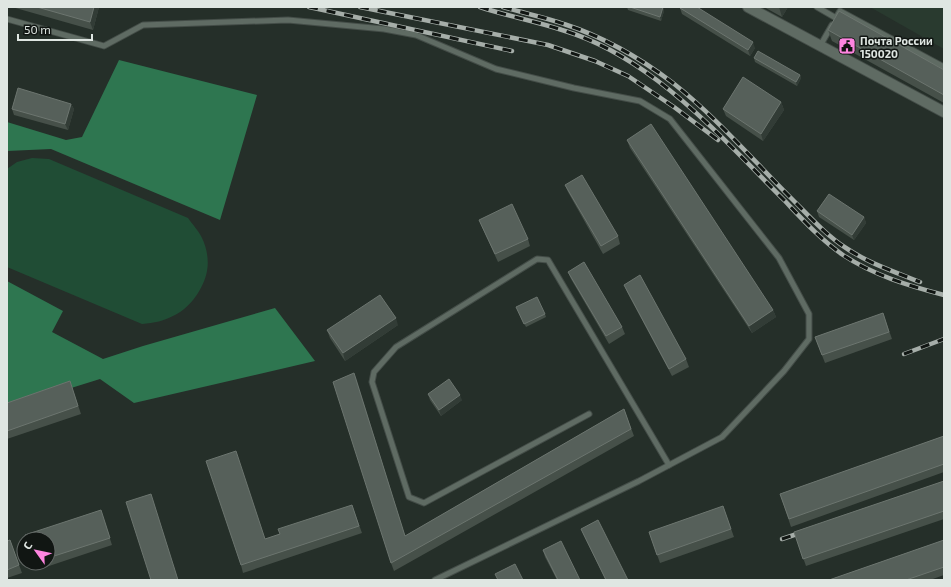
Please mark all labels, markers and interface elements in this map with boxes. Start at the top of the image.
scale bar [18,16,92,42]
text: 50 m [24,22,51,36]
place label: Почта России 150020 [860,34,933,60]
public building icon: Почта России 150020 [837,36,857,56]
north arrow [16,531,56,571]
text: С [20,539,35,552]

